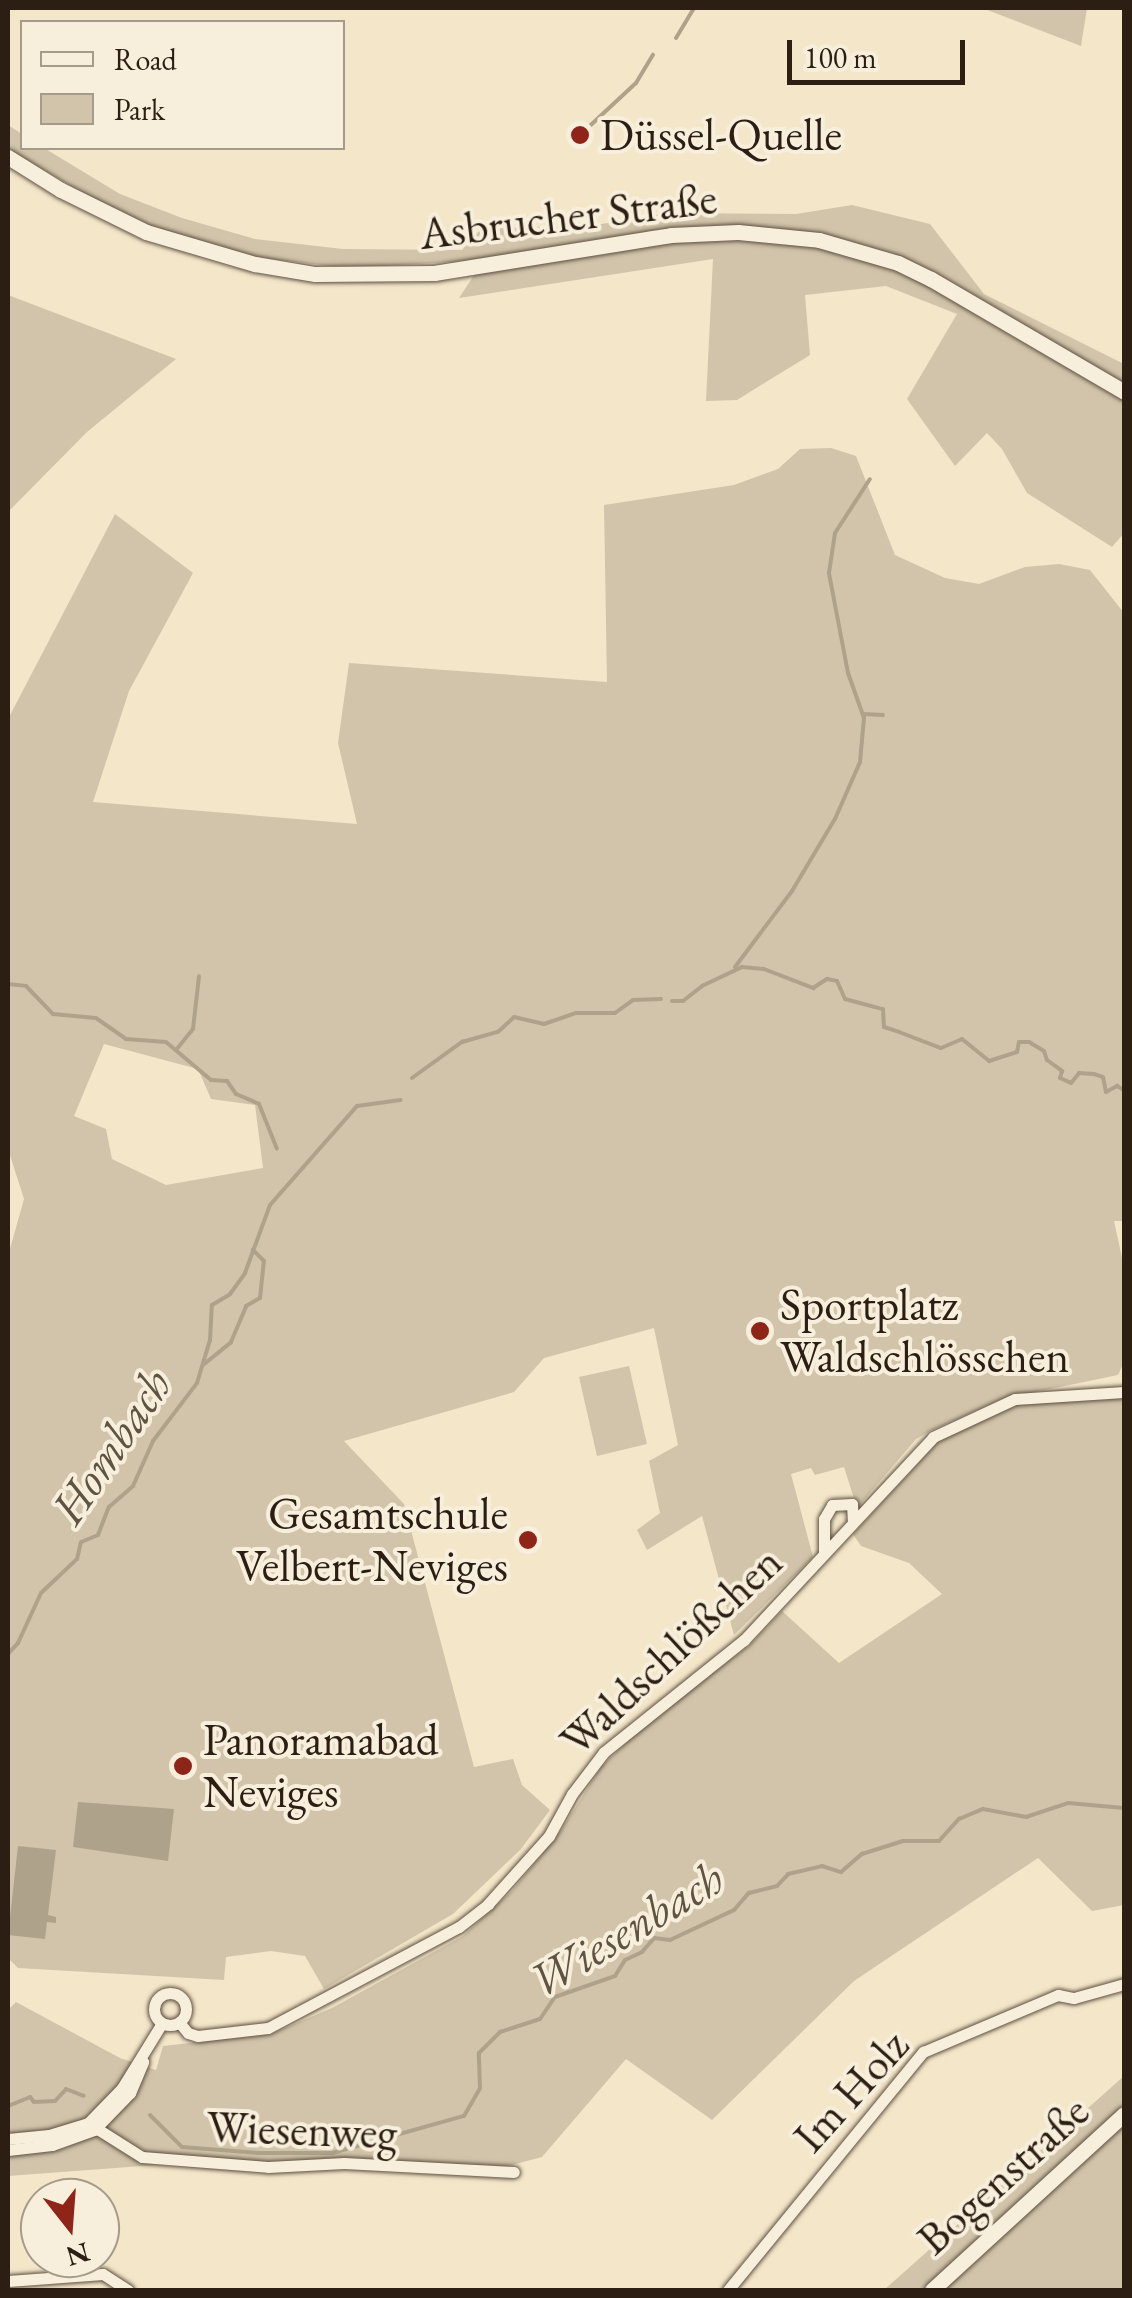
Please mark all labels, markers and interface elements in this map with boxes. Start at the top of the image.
legend [20,20,345,150]
scale bar [792,20,970,82]
text: 100 m [804,38,877,77]
text: Road [114,40,177,79]
text: Park [114,90,165,129]
place label: Düssel-Quelle [600,108,842,162]
marker: Düssel-Quelle [569,124,591,146]
street label: Asbrucher Straße [416,171,720,261]
place label: Sportplatz Waldschlösschen [780,1278,1069,1384]
marker: Sportplatz Waldschlösschen [749,1320,771,1342]
water label: Hombach [39,1358,183,1534]
place label: Gesamtschule Velbert-Neviges [236,1487,508,1593]
marker: Gesamtschule Velbert-Neviges [517,1529,539,1551]
street label: Waldschlößchen [549,1535,793,1767]
place label: Panoramabad Neviges [203,1713,439,1819]
marker: Panoramabad Neviges [172,1755,194,1777]
water label: Wiesenbach [519,1849,733,2009]
street label: Im Holz [782,2019,920,2163]
street label: Bogenstraße [906,2084,1100,2266]
street label: Wiesenweg [206,2100,398,2160]
north arrow [20,2178,120,2278]
text: N [62,2234,94,2275]

